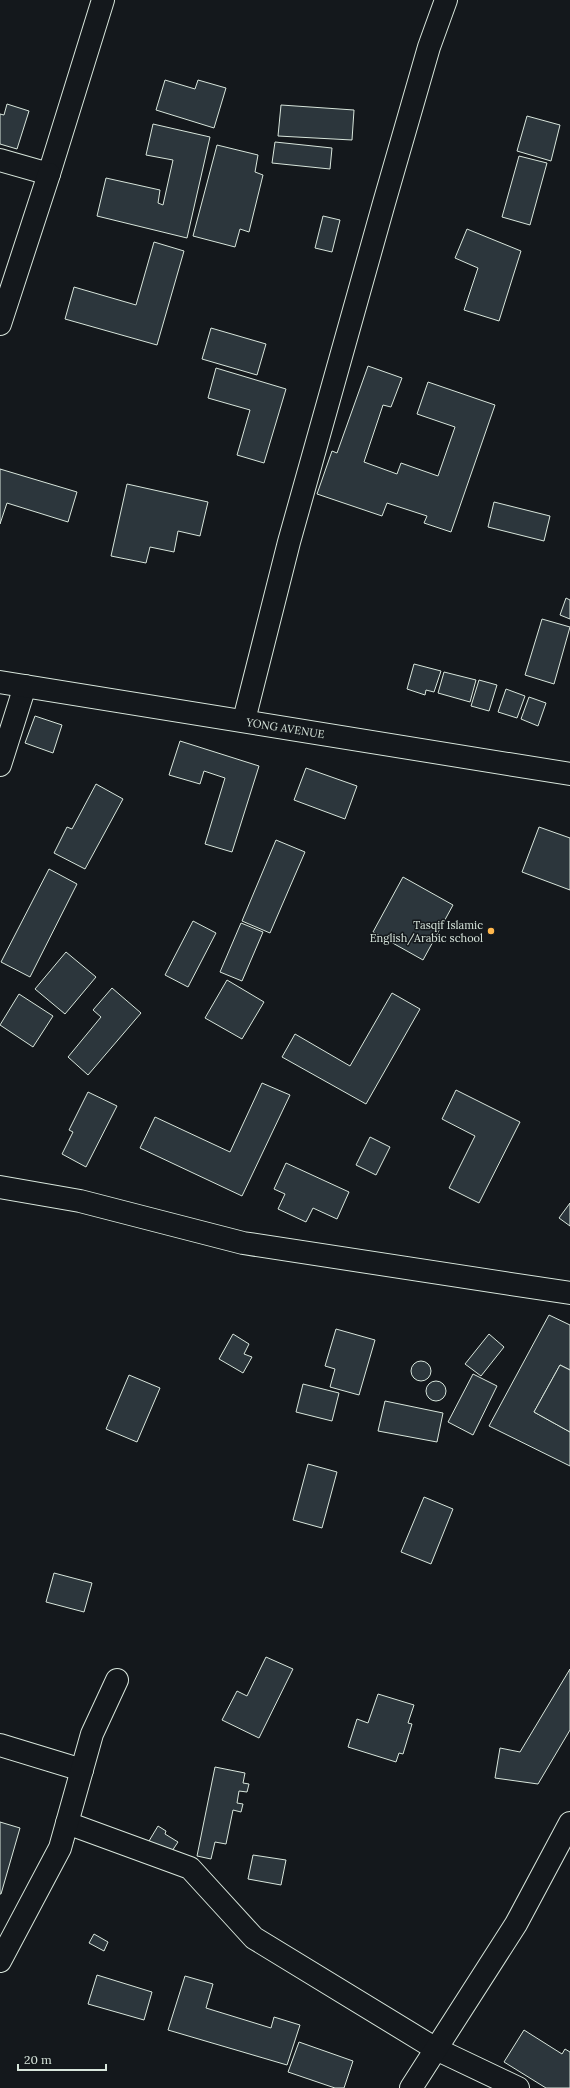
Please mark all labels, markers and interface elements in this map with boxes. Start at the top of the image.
street label: YONG AVENUE [244,715,326,741]
place label: Tasqif Islamic English/Arabic school [370,918,483,946]
marker: Tasqif Islamic English/Arabic school [486,926,496,936]
scale bar [18,2046,106,2072]
text: 20 m [24,2052,52,2067]

